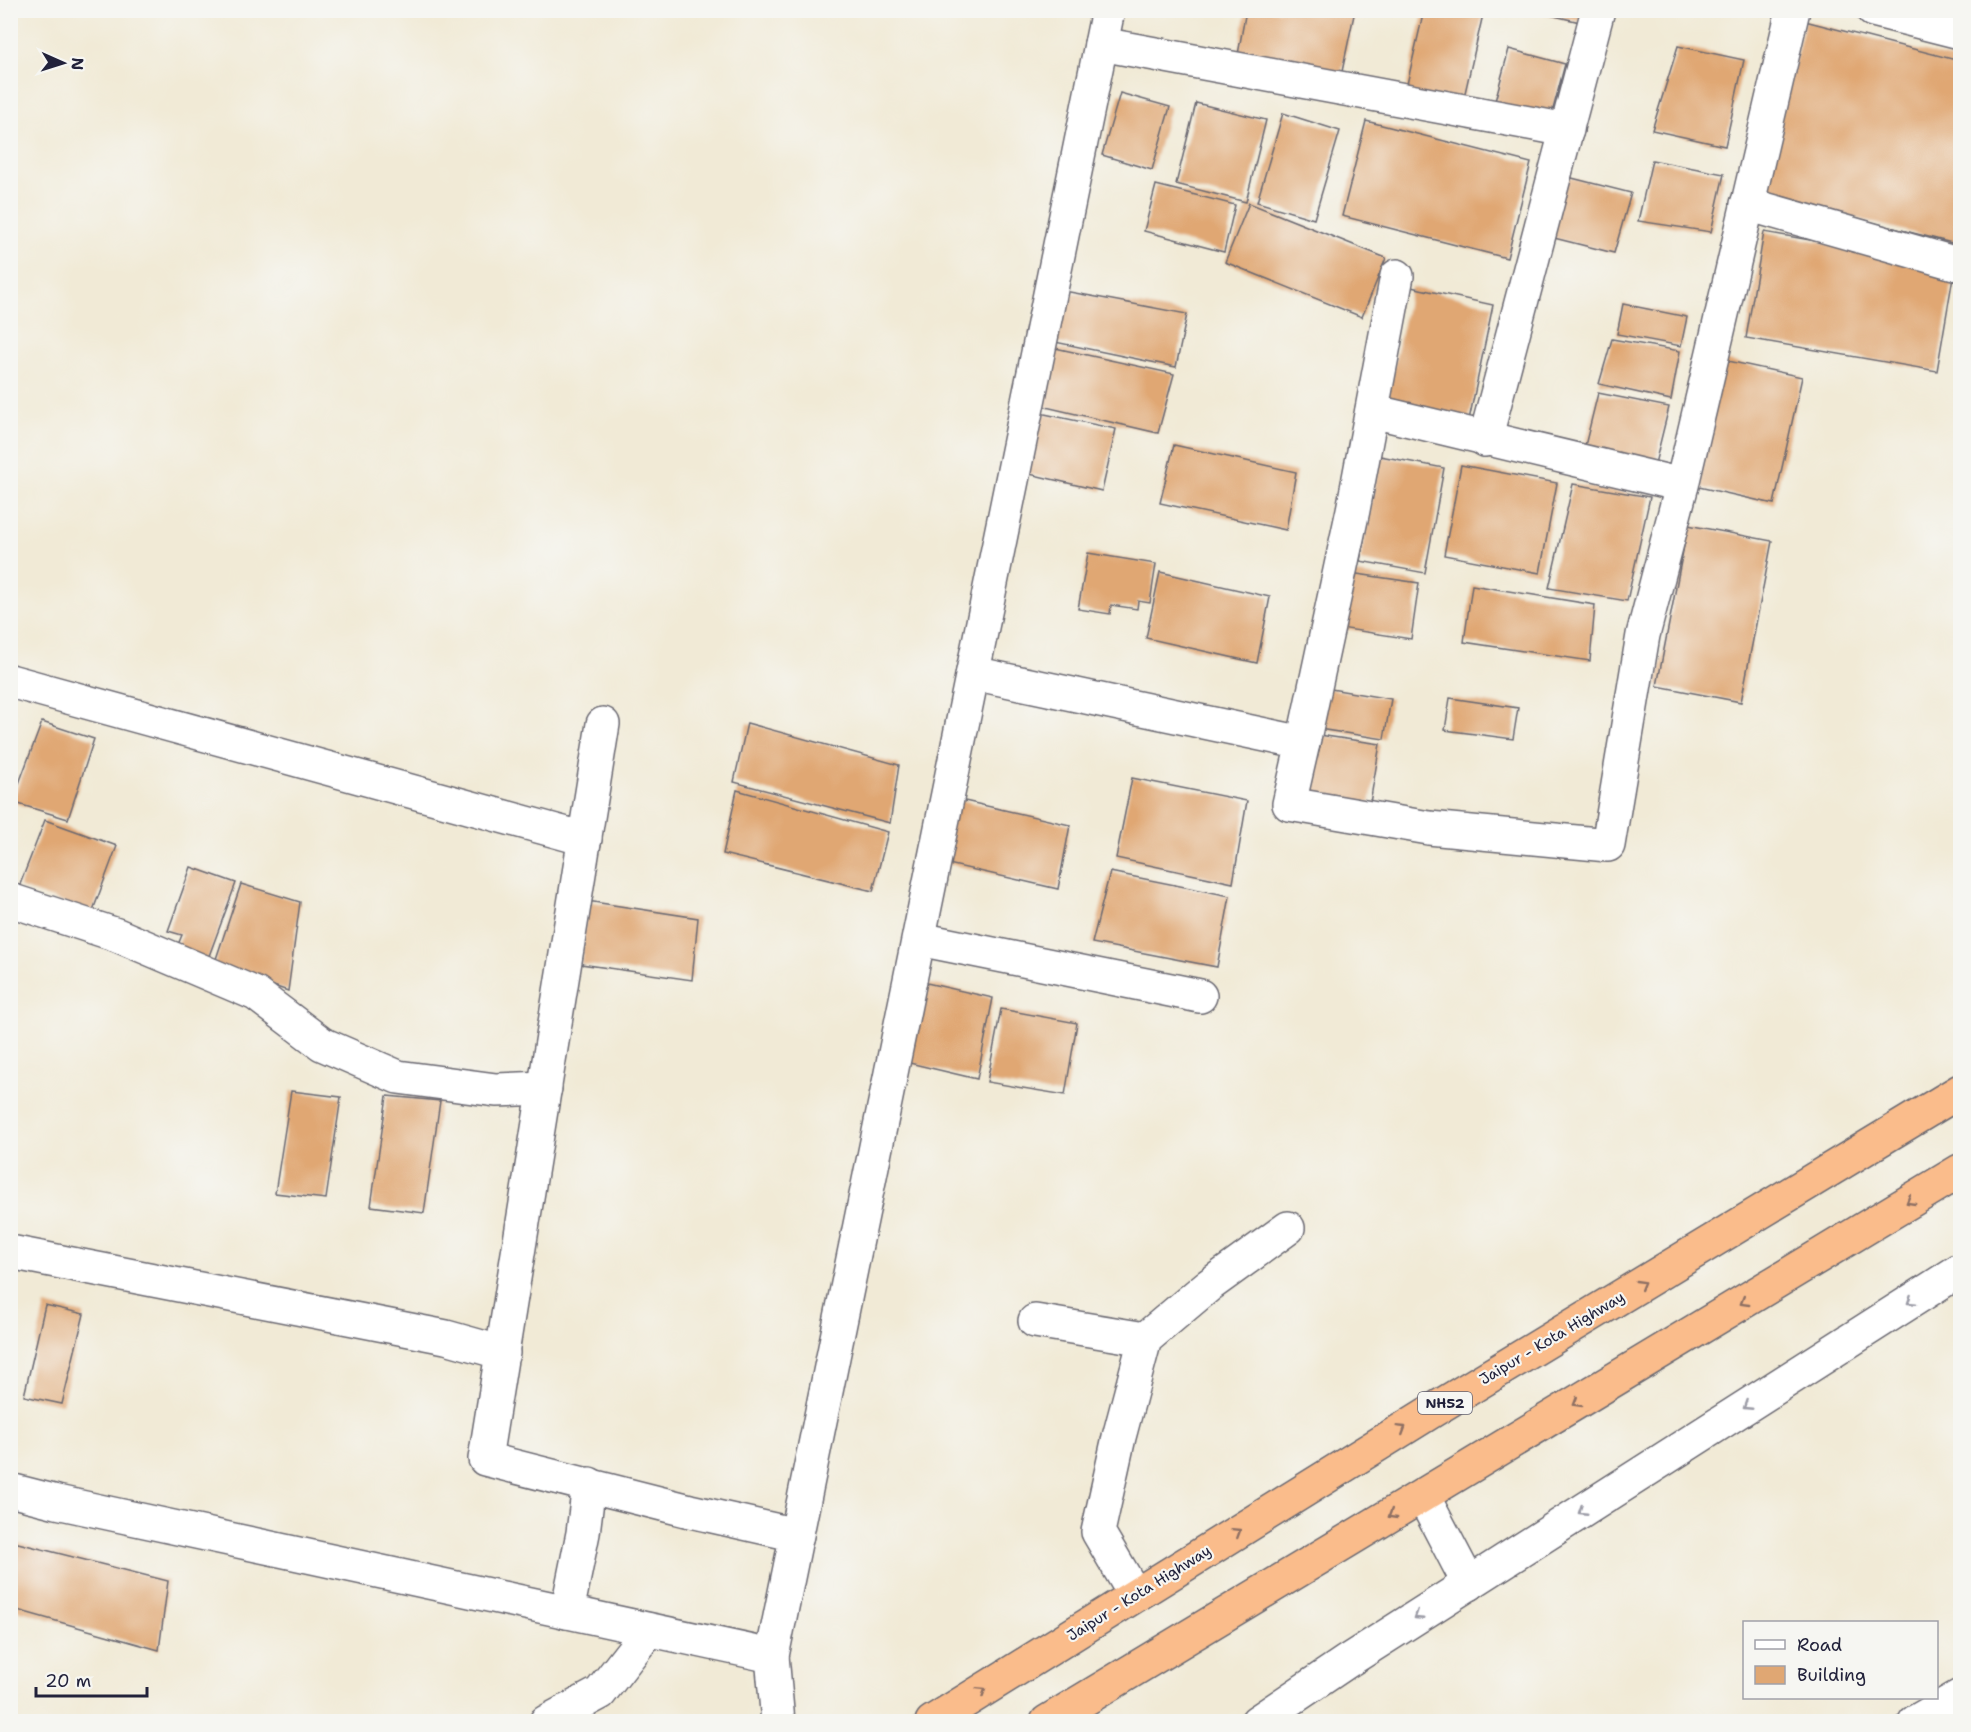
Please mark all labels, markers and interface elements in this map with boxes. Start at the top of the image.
north arrow [33,33,93,93]
text: N [67,57,88,71]
one-way arrow [1906,1194,1916,1206]
one-way arrow [1635,1280,1645,1292]
street label: Jaipur - Kota Highway [1476,1287,1628,1389]
one-way arrow [1907,1294,1917,1306]
one-way arrow [1740,1295,1750,1307]
road number: NH52 [1418,1392,1472,1414]
one-way arrow [1573,1396,1583,1408]
one-way arrow [1743,1399,1753,1411]
one-way arrow [1396,1425,1406,1437]
one-way arrow [1578,1504,1589,1515]
one-way arrow [1388,1508,1398,1519]
one-way arrow [1231,1527,1241,1539]
street label: Jaipur - Kota Highway [1063,1541,1215,1645]
one-way arrow [1414,1609,1425,1620]
legend [1743,1621,1938,1699]
text: Road [1797,1633,1842,1657]
scale bar [36,1660,147,1698]
text: Building [1797,1663,1866,1687]
text: 20 m [45,1669,91,1693]
one-way arrow [976,1686,986,1698]

